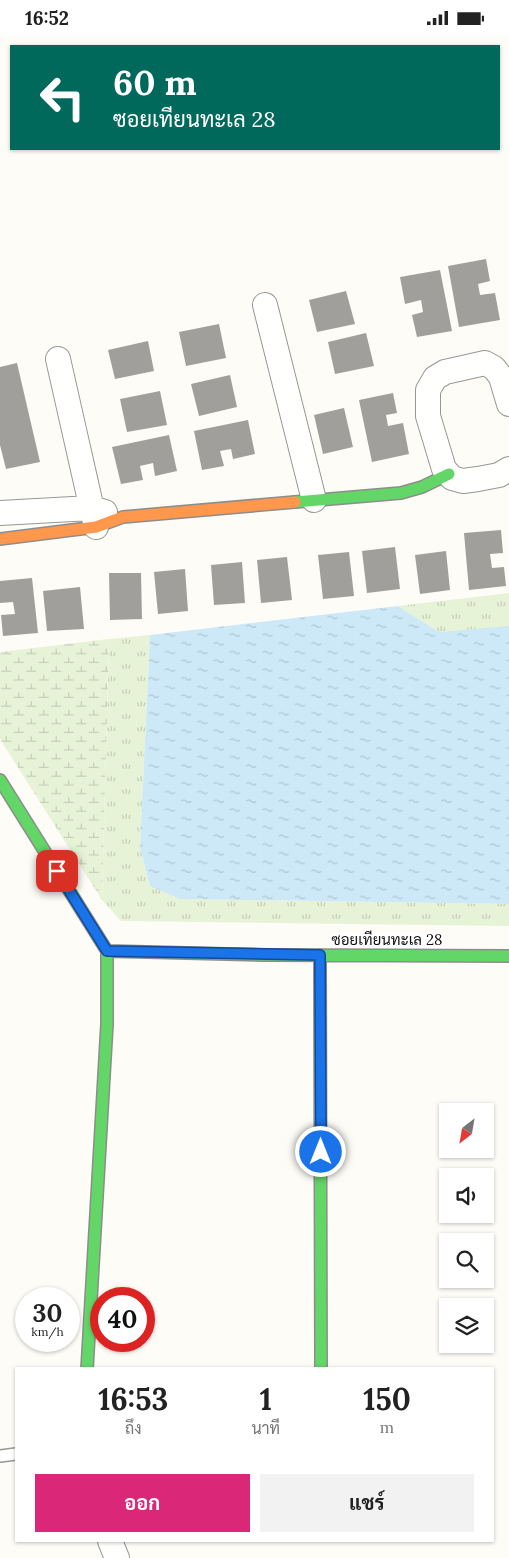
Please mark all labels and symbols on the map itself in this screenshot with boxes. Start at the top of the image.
pin [36,850,78,892]
street label: ซอยเทียนทะเล 28 [332,930,442,949]
north arrow [439,1103,494,1157]
position arrow [294,1125,346,1177]
speed limit sign: 40 [90,1287,155,1352]

